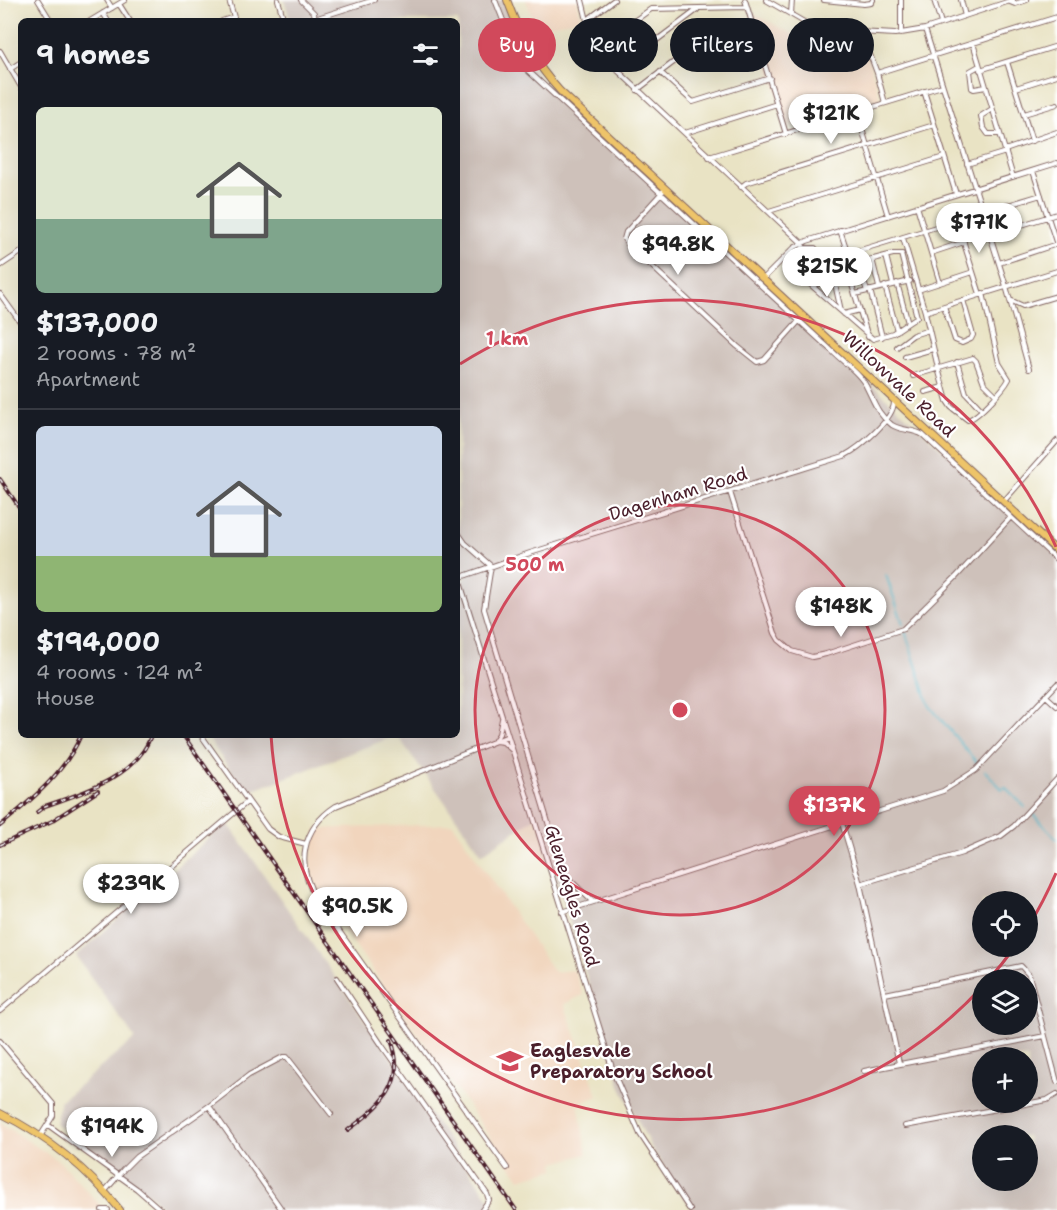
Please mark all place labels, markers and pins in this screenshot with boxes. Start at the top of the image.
pin: $121K [789,94,873,145]
pin: $171K [937,203,1021,254]
pin: $94.8K [629,225,727,276]
pin: $215K [785,247,869,298]
pin: $148K [799,587,883,638]
centre of rings [670,700,690,720]
pin: $137K [792,786,876,837]
pin: $239K [89,864,173,915]
pin: $90.5K [308,887,406,938]
place label: Eaglesvale Preparatory School [530,1039,713,1084]
school or university icon: Eaglesvale Preparatory School [495,1046,525,1076]
pin: $194K [70,1107,154,1158]

